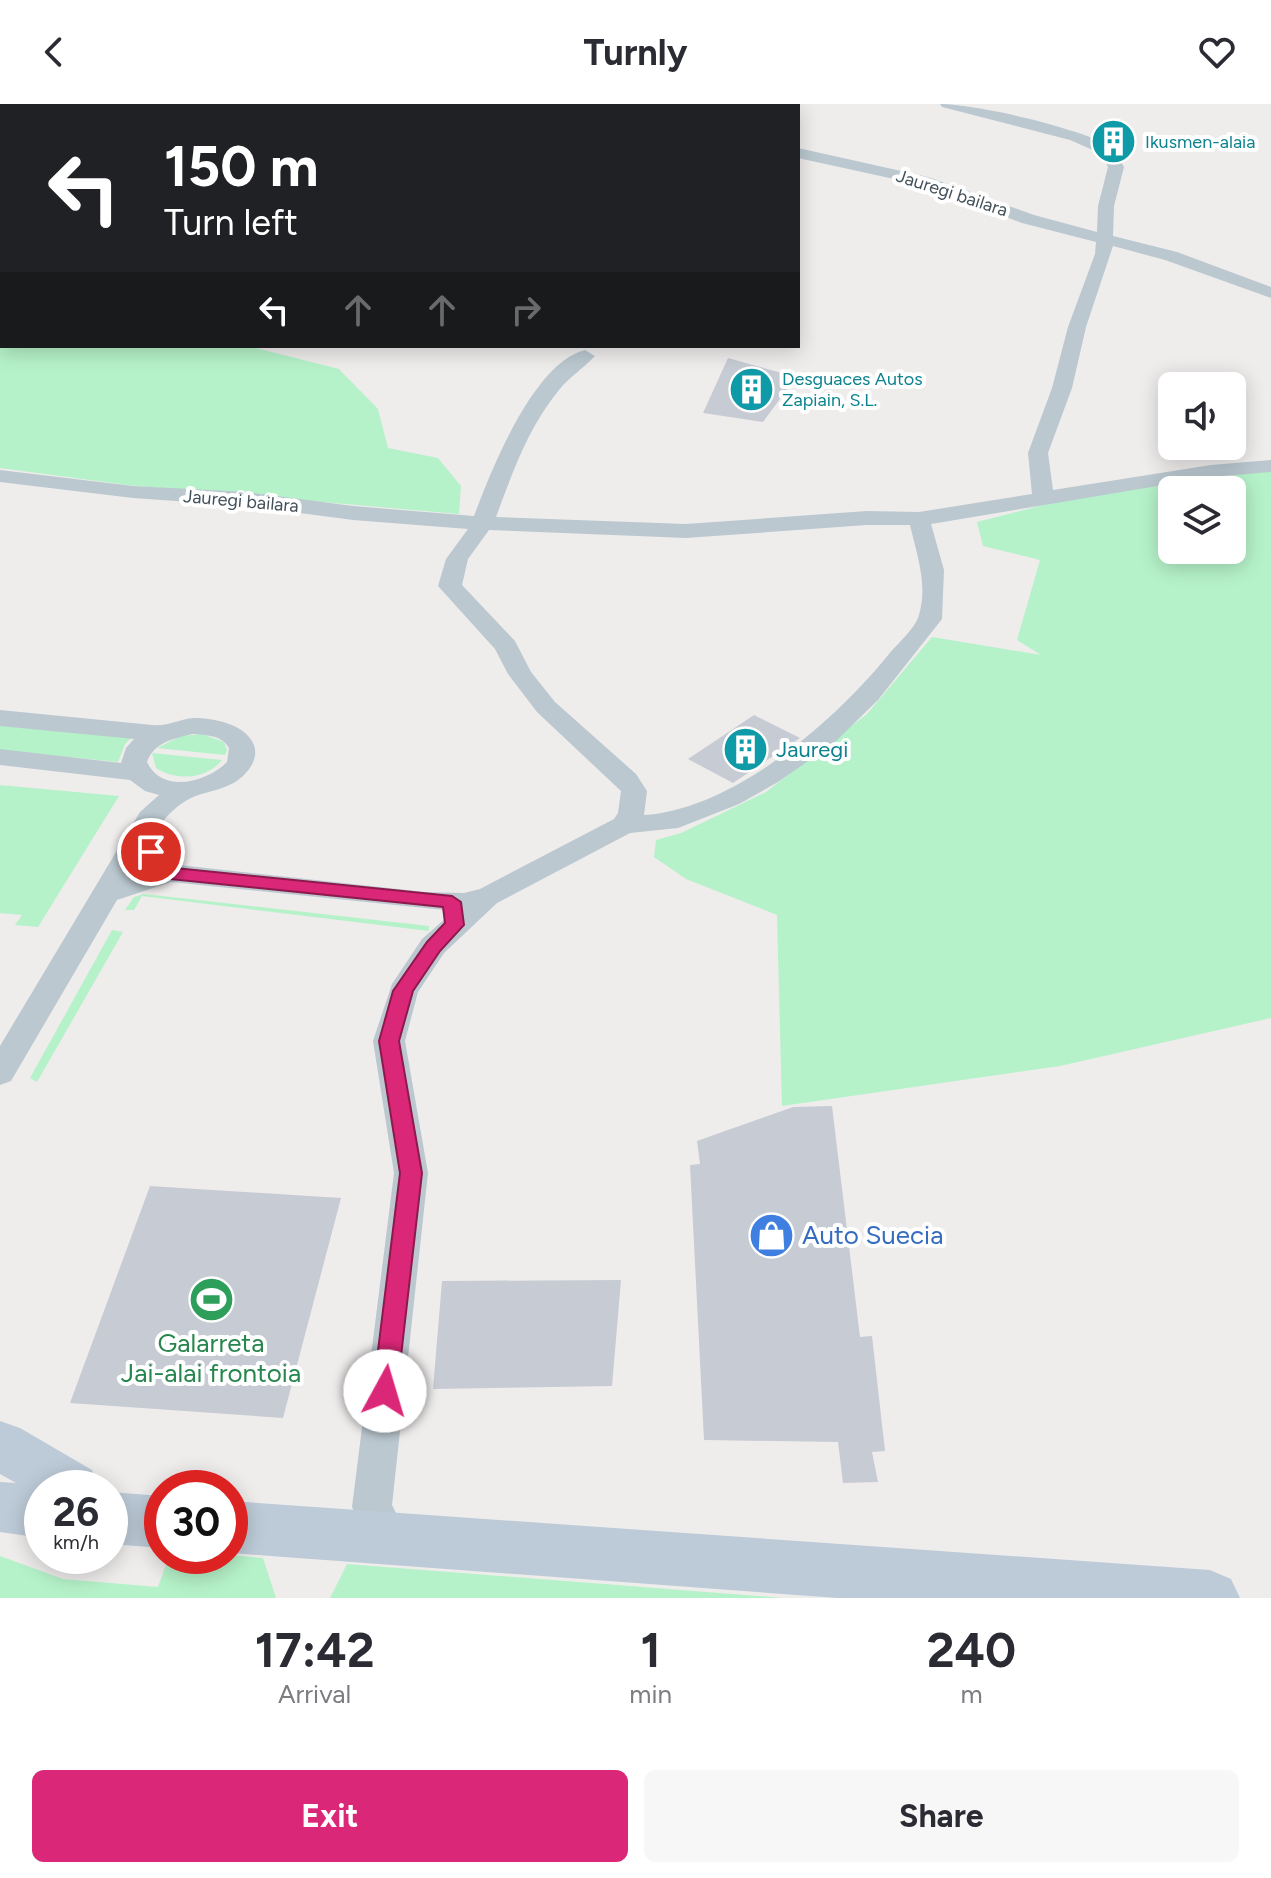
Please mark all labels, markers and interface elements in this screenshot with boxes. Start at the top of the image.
icon: back [32,30,76,74]
icon: heart [1195,30,1239,74]
text: Turnly [584,31,687,74]
building icon: Ikusmen-alaia [1090,118,1138,166]
place label: Ikusmen-alaia [1145,131,1255,153]
text: 150 m [164,133,319,200]
icon: left [32,136,136,240]
street label: Jauregi bailara [893,165,1011,221]
text: Turn left [164,201,298,244]
icon: left [252,288,296,332]
icon: ahead [336,288,380,332]
icon: ahead [420,288,464,332]
icon: right [504,288,548,332]
building icon: Desguaces Autos Zapiain, S.L. [727,365,775,413]
place label: Desguaces Autos Zapiain, S.L. [782,368,923,411]
map controls [1158,372,1246,564]
button: sound [1158,372,1246,460]
button: layers [1158,476,1246,564]
street label: Jauregi bailara [182,485,300,517]
building icon: Jauregi [721,725,769,773]
place label: Jauregi [776,736,848,763]
pin [117,818,185,886]
icon: arrive [129,830,173,874]
shop icon: Auto Suecia [747,1211,795,1259]
place label: Auto Suecia [802,1219,943,1251]
sports icon: Galarreta Jai-alai frontoia [187,1276,235,1324]
place label: Galarreta Jai-alai frontoia [121,1327,301,1389]
position arrow [343,1349,427,1433]
speed limit sign: 30 [144,1470,248,1574]
text: 26 [53,1488,99,1536]
text: km/h [53,1530,99,1554]
text: 17:42 [255,1621,374,1679]
text: 1 [641,1621,661,1679]
text: 240 [927,1621,1016,1679]
text: Arrival [278,1678,351,1710]
text: min [629,1678,672,1710]
text: m [960,1678,983,1710]
button: Exit [32,1770,628,1862]
button: Share [644,1770,1239,1862]

